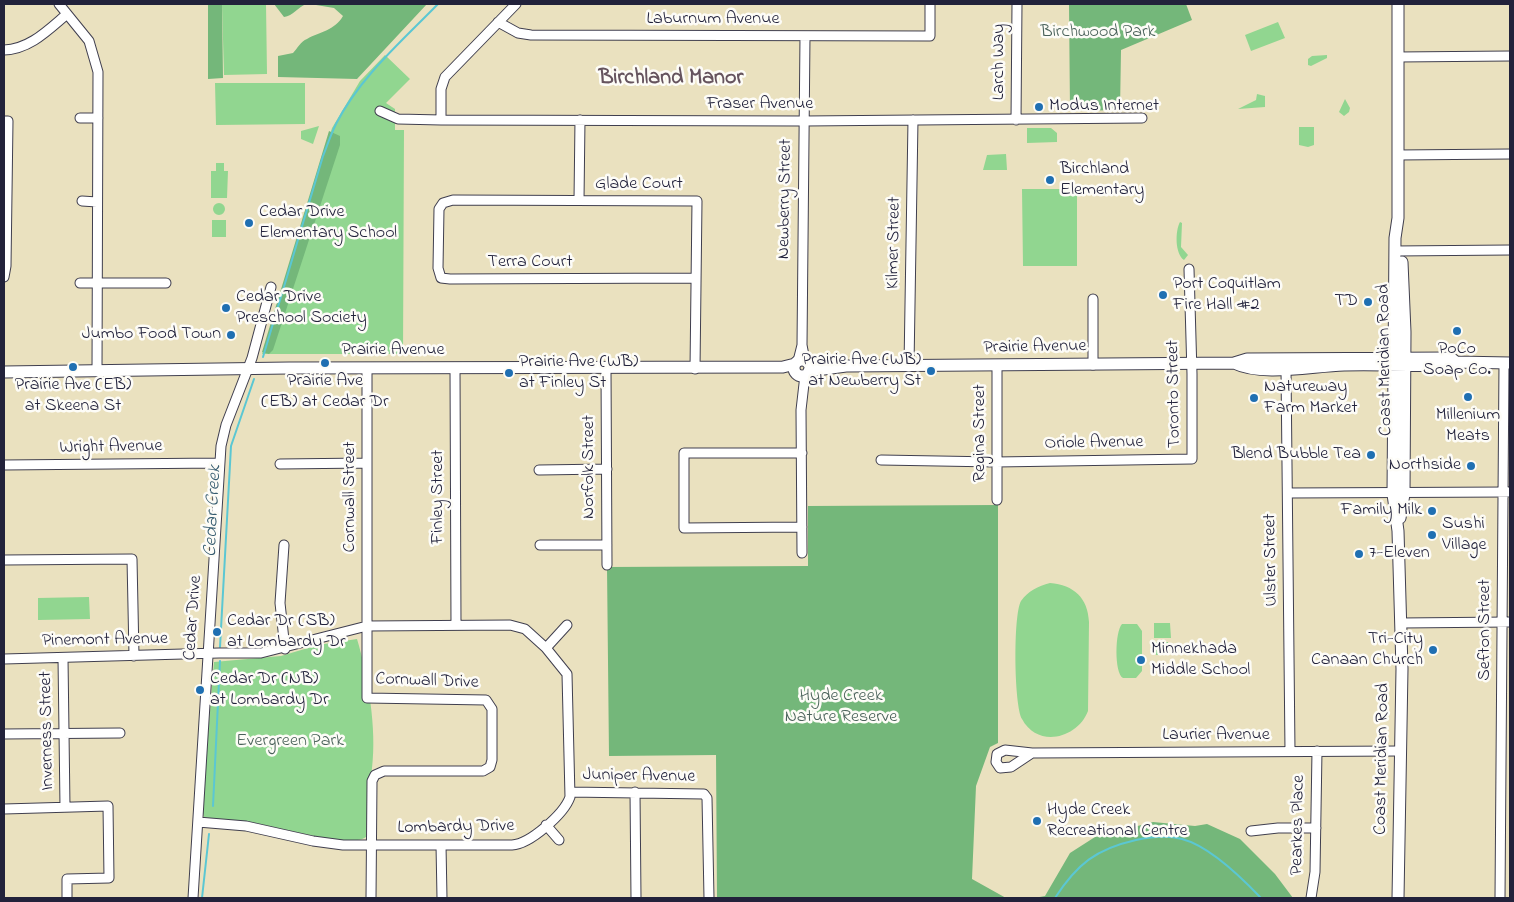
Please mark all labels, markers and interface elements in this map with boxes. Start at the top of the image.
street label: Laburnum Avenue [646,9,780,31]
park label: Birchwood Park [1041,22,1155,44]
street label: Larch Way [989,24,1011,100]
district label: Birchland Manor [599,66,743,92]
street label: Fraser Avenue [707,94,813,116]
place label: Modus Internet [1049,96,1159,118]
marker: Modus Internet [1033,101,1045,113]
street label: Newberry Street [774,139,798,259]
place label: Birchland Elementary [1060,159,1144,202]
street label: Glade Court [595,174,683,196]
marker: Birchland Elementary [1044,174,1056,186]
street label: Kilmer Street [883,197,907,289]
place label: Cedar Drive Elementary School [259,202,397,244]
marker: Cedar Drive Elementary School [243,217,255,229]
street label: Terra Court [488,252,572,274]
place label: Port Coquitlam Fire Hall #2 [1173,274,1281,316]
street label: Coast Meridian Road [1374,284,1398,436]
place label: Cedar Drive Preschool Society [236,287,367,330]
marker: Port Coquitlam Fire Hall #2 [1157,289,1169,301]
place label: TD [1334,291,1358,313]
marker: TD [1362,296,1374,308]
marker: Cedar Drive Preschool Society [220,302,232,314]
place label: Jumbo Food Town [82,324,221,346]
marker: PoCo Soap Co. [1451,325,1463,337]
marker: Jumbo Food Town [225,329,237,341]
street label: Prairie Avenue [983,336,1087,360]
place label: PoCo Soap Co. [1423,339,1491,382]
street label: Prairie Avenue [341,340,445,362]
street label: Toronto Street [1163,340,1187,448]
place label: Prairie Ave (WB) at Newberry St [802,350,921,392]
place label: Prairie Ave (WB) at Finley St [519,352,638,394]
marker: Prairie Ave (EB) at Cedar Dr [319,357,331,369]
marker: Prairie Ave (EB) at Skeena St [67,361,79,373]
marker: Prairie Ave (WB) at Newberry St [925,365,937,377]
marker: Prairie Ave (WB) at Finley St [503,367,515,379]
place label: Prairie Ave (EB) at Cedar Dr [261,371,389,414]
place label: Prairie Ave (EB) at Skeena St [15,375,131,418]
place label: Natureway Farm Market [1264,377,1358,419]
street label: Regina Street [970,384,992,482]
marker: Millenium Meats [1462,391,1474,403]
marker: Natureway Farm Market [1248,392,1260,404]
place label: Millenium Meats [1436,405,1500,448]
street label: Norfolk Street [579,415,601,519]
street label: Oriole Avenue [1044,432,1144,456]
street label: Wright Avenue [59,436,163,460]
street label: Cornwall Street [340,441,362,553]
place label: Blend Bubble Tea [1231,444,1361,466]
marker: Blend Bubble Tea [1365,449,1377,461]
street label: Finley Street [428,450,450,544]
place label: Northside [1389,455,1461,477]
marker: Northside [1465,460,1477,472]
water label: Cedar Creek [200,464,228,558]
place label: Family Milk [1341,500,1422,522]
marker: Family Milk [1426,505,1438,517]
street label: Ulster Street [1260,513,1284,607]
place label: Sushi Village [1442,514,1487,556]
marker: Sushi Village [1426,529,1438,541]
place label: 7-Eleven [1369,543,1430,565]
marker: 7-Eleven [1353,548,1365,560]
street label: Cedar Drive [180,575,208,661]
street label: Sefton Street [1475,579,1497,681]
place label: Cedar Dr (SB) at Lombardy Dr [227,611,345,654]
marker: Cedar Dr (SB) at Lombardy Dr [211,626,223,638]
street label: Pinemont Avenue [42,629,168,653]
place label: Tri-City Canaan Church [1311,629,1423,672]
place label: Minnekhada Middle School [1151,639,1250,682]
marker: Tri-City Canaan Church [1427,644,1439,656]
marker: Minnekhada Middle School [1135,654,1147,666]
place label: Cedar Dr (NB) at Lombardy Dr [210,669,328,712]
street label: Cornwall Drive [375,669,479,695]
street label: Inverness Street [36,671,60,791]
street label: Coast Meridian Road [1371,683,1395,835]
marker: Cedar Dr (NB) at Lombardy Dr [194,684,206,696]
park label: Hyde Creek Nature Reserve [785,686,897,729]
street label: Laurier Avenue [1162,725,1270,747]
park label: Evergreen Park [236,731,344,753]
street label: Juniper Avenue [582,765,696,789]
street label: Pearkes Place [1287,775,1311,875]
place label: Hyde Creek Recreational Centre [1047,800,1188,842]
marker: Hyde Creek Recreational Centre [1031,815,1043,827]
street label: Lombardy Drive [397,816,515,840]

